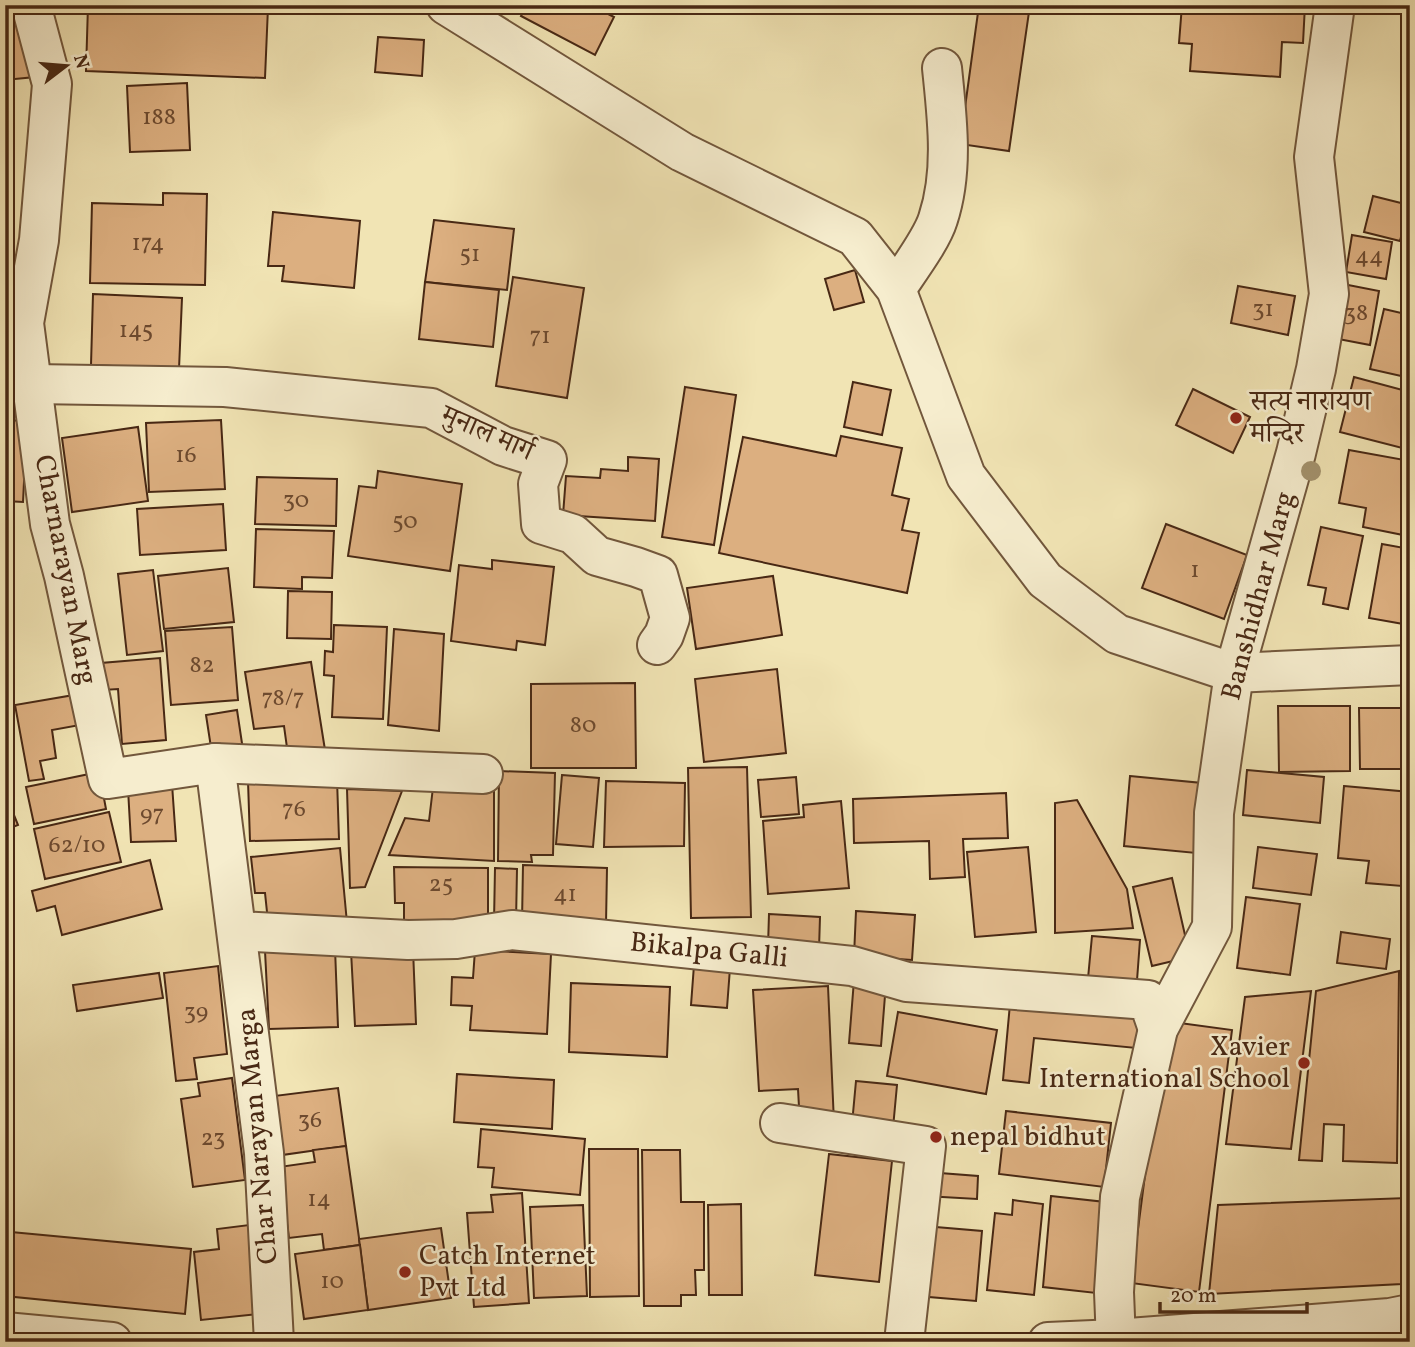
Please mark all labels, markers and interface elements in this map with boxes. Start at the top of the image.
north arrow [32,32,102,102]
text: N [66,52,95,72]
house number: 188 [142,101,176,135]
house number: 174 [132,227,164,261]
house number: 51 [460,238,480,272]
house number: 44 [1355,240,1383,274]
house number: 31 [1252,293,1274,327]
house number: 38 [1344,297,1368,331]
house number: 145 [119,314,153,348]
house number: 71 [530,320,550,354]
place label: सत्य नारायण मन्दिर [1248,383,1372,454]
street label: मुनाल मार्ग [433,395,541,472]
marker: सत्य नारायण मन्दिर [1228,410,1244,426]
house number: 16 [175,439,197,473]
street label: Charnarayan Marg [24,452,106,688]
house number: 30 [283,484,309,518]
street label: Banshidhar Marg [1212,487,1306,705]
house number: 50 [392,505,418,539]
house number: 1 [1190,554,1200,588]
house number: 82 [189,649,215,683]
house number: 78/7 [262,682,304,716]
house number: 80 [570,709,596,743]
house number: 76 [282,793,306,827]
house number: 97 [140,798,164,832]
house number: 62/10 [49,829,105,863]
house number: 25 [429,868,453,902]
house number: 41 [553,878,577,912]
street label: Bikalpa Galli [628,923,790,979]
house number: 39 [184,996,208,1030]
street label: Char Narayan Marga [227,1006,289,1266]
place label: Xavier International School [1039,1028,1290,1099]
marker: Xavier International School [1296,1055,1312,1071]
house number: 36 [298,1104,322,1138]
place label: nepal bidhut [950,1118,1106,1157]
house number: 23 [201,1122,225,1156]
marker: nepal bidhut [928,1129,944,1145]
house number: 14 [307,1183,331,1217]
place label: Catch Internet Pvt Ltd [419,1237,595,1308]
marker: Catch Internet Pvt Ltd [397,1264,413,1280]
house number: 10 [320,1265,344,1299]
scale bar [1160,1270,1306,1314]
text: 20 m [1170,1282,1216,1311]

